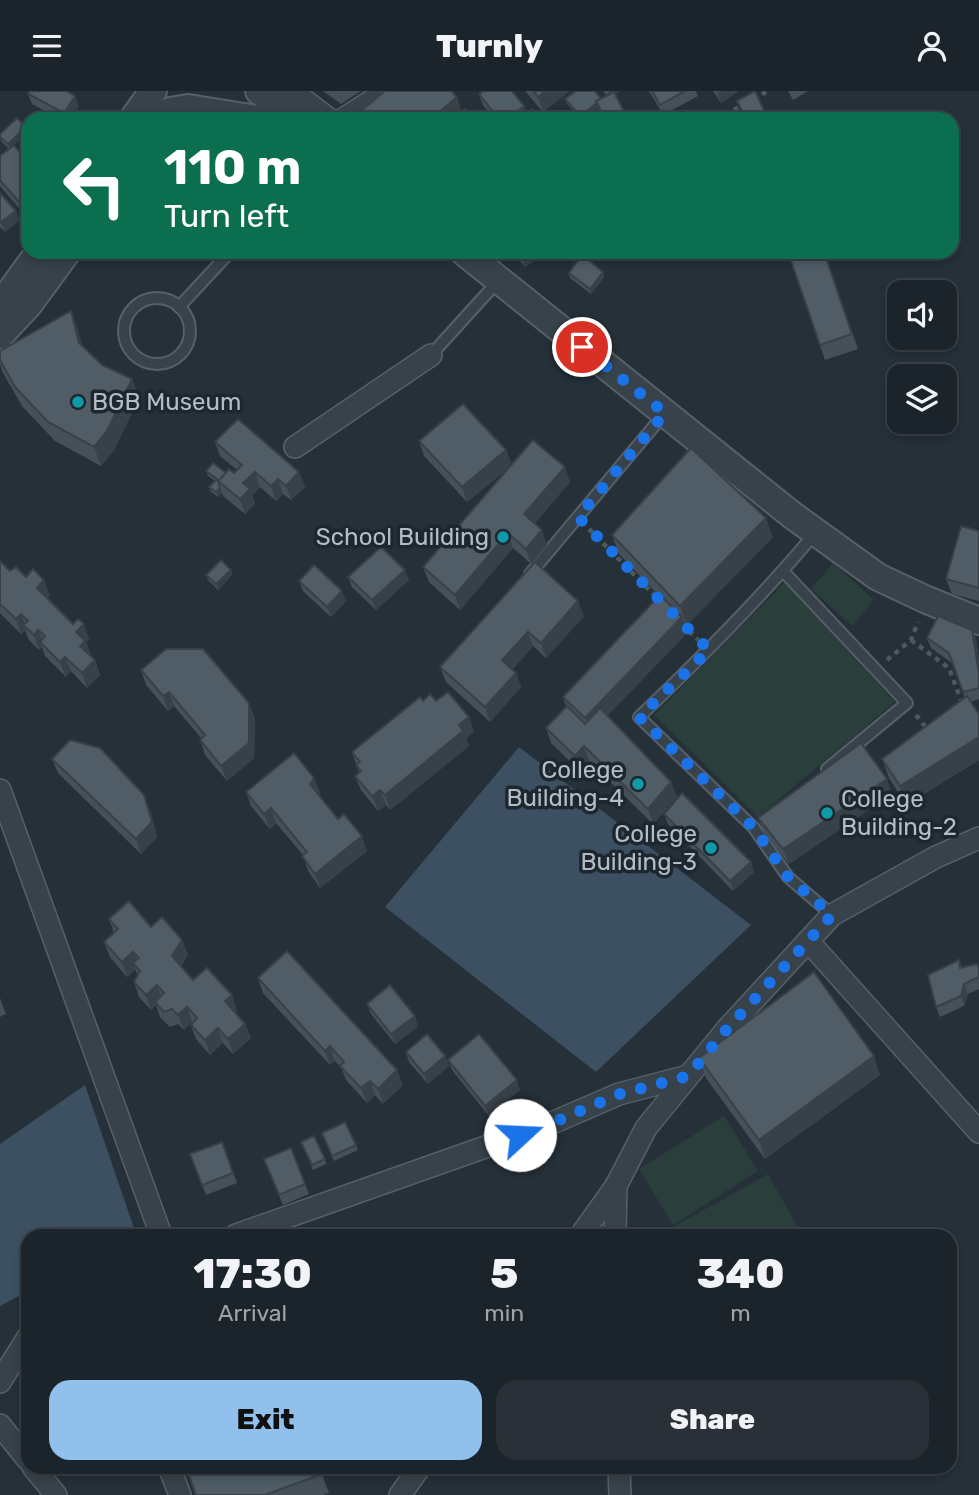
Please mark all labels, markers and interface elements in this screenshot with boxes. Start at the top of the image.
icon: menu [28,27,66,65]
text: Turnly [436,27,543,65]
icon: person [913,27,951,65]
text: 110 m [164,138,301,196]
icon: left [49,140,140,231]
text: Turn left [164,197,289,235]
map controls [887,280,957,434]
button: sound [887,280,957,350]
pin [552,317,612,377]
icon: arrive [563,328,601,366]
button: layers [887,364,957,434]
place label: BGB Museum [92,388,241,416]
marker: BGB Museum [70,394,86,410]
place label: School Building [316,523,489,551]
marker: School Building [495,529,511,545]
place label: College Building-4 [506,756,624,812]
marker: College Building-4 [630,776,646,792]
place label: College Building-2 [841,785,957,841]
marker: College Building-2 [819,805,835,821]
place label: College Building-3 [580,820,697,876]
marker: College Building-3 [703,840,719,856]
position arrow [483,1098,557,1172]
text: 17:30 [193,1249,312,1299]
text: 5 [490,1249,518,1299]
text: 340 [697,1249,785,1299]
text: Arrival [218,1299,287,1327]
text: min [484,1299,524,1327]
text: m [730,1299,751,1327]
button: Exit [49,1380,482,1460]
button: Share [496,1380,929,1460]

